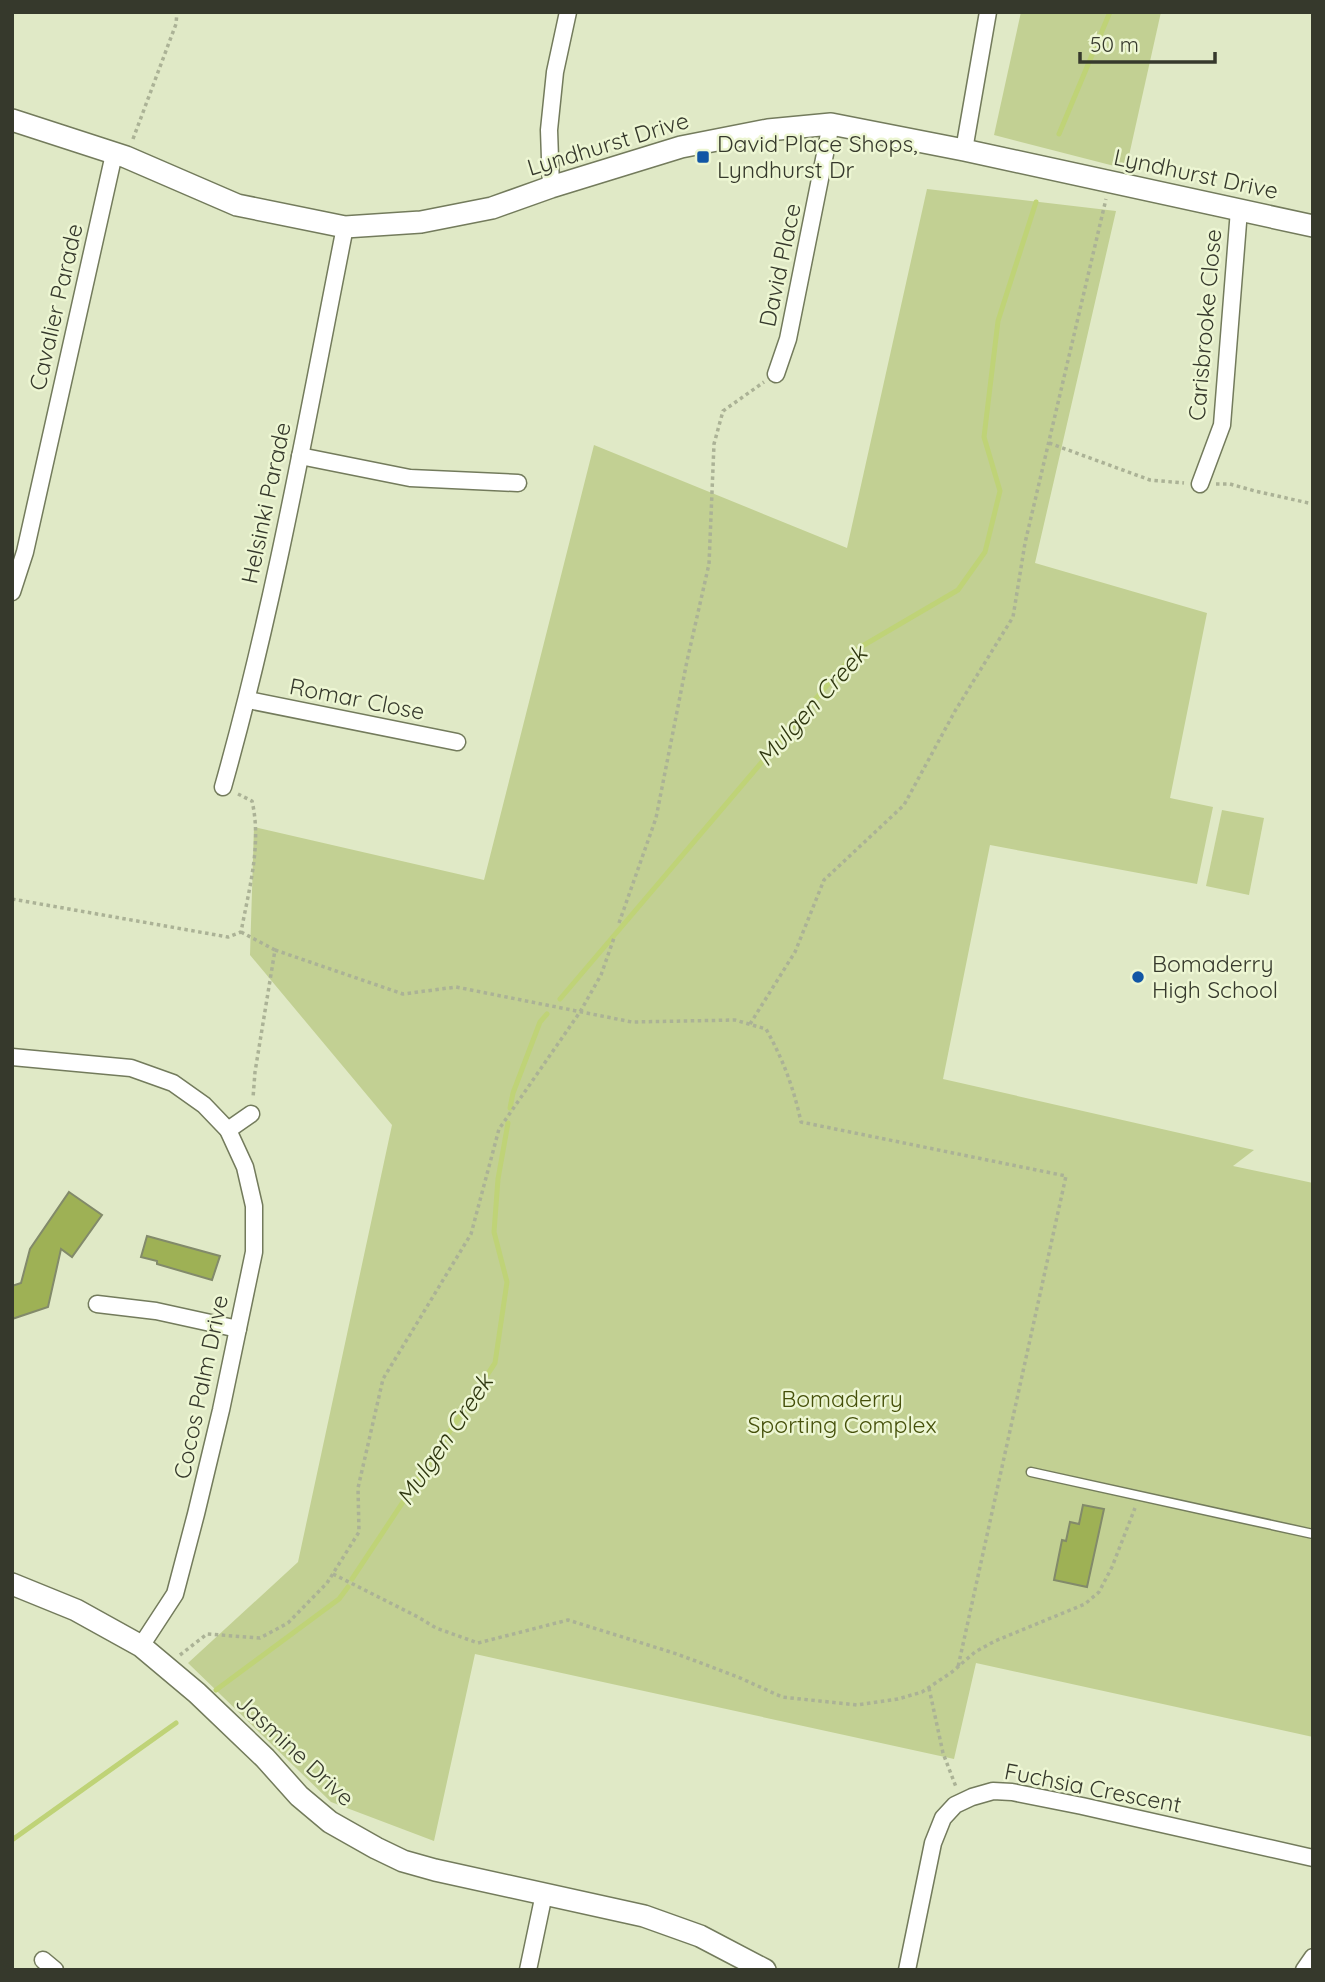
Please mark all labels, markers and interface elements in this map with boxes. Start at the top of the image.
scale bar [1080,21,1215,65]
text: 50 m [1090,31,1139,57]
street label: Lyndhurst Drive [524,105,692,182]
place label: David Place Shops, Lyndhurst Dr [717,129,918,184]
street label: Lyndhurst Drive [1111,142,1281,205]
marker: David Place Shops, Lyndhurst Dr [695,149,711,165]
street label: David Place [752,201,807,329]
street label: Cavalier Parade [22,221,89,393]
street label: Carisbrooke Close [1182,228,1227,422]
street label: Helsinki Parade [234,420,297,586]
water label: Mulgen Creek [749,637,875,772]
street label: Romar Close [287,671,427,726]
place label: Bomaderry High School [1152,949,1278,1004]
marker: Bomaderry High School [1130,969,1146,985]
street label: Cocos Palm Drive [167,1292,234,1481]
water label: Mulgen Creek [389,1366,500,1511]
park label: Bomaderry Sporting Complex [747,1384,937,1439]
street label: Jasmine Drive [230,1687,361,1812]
street label: Fuchsia Crescent [1002,1756,1184,1819]

